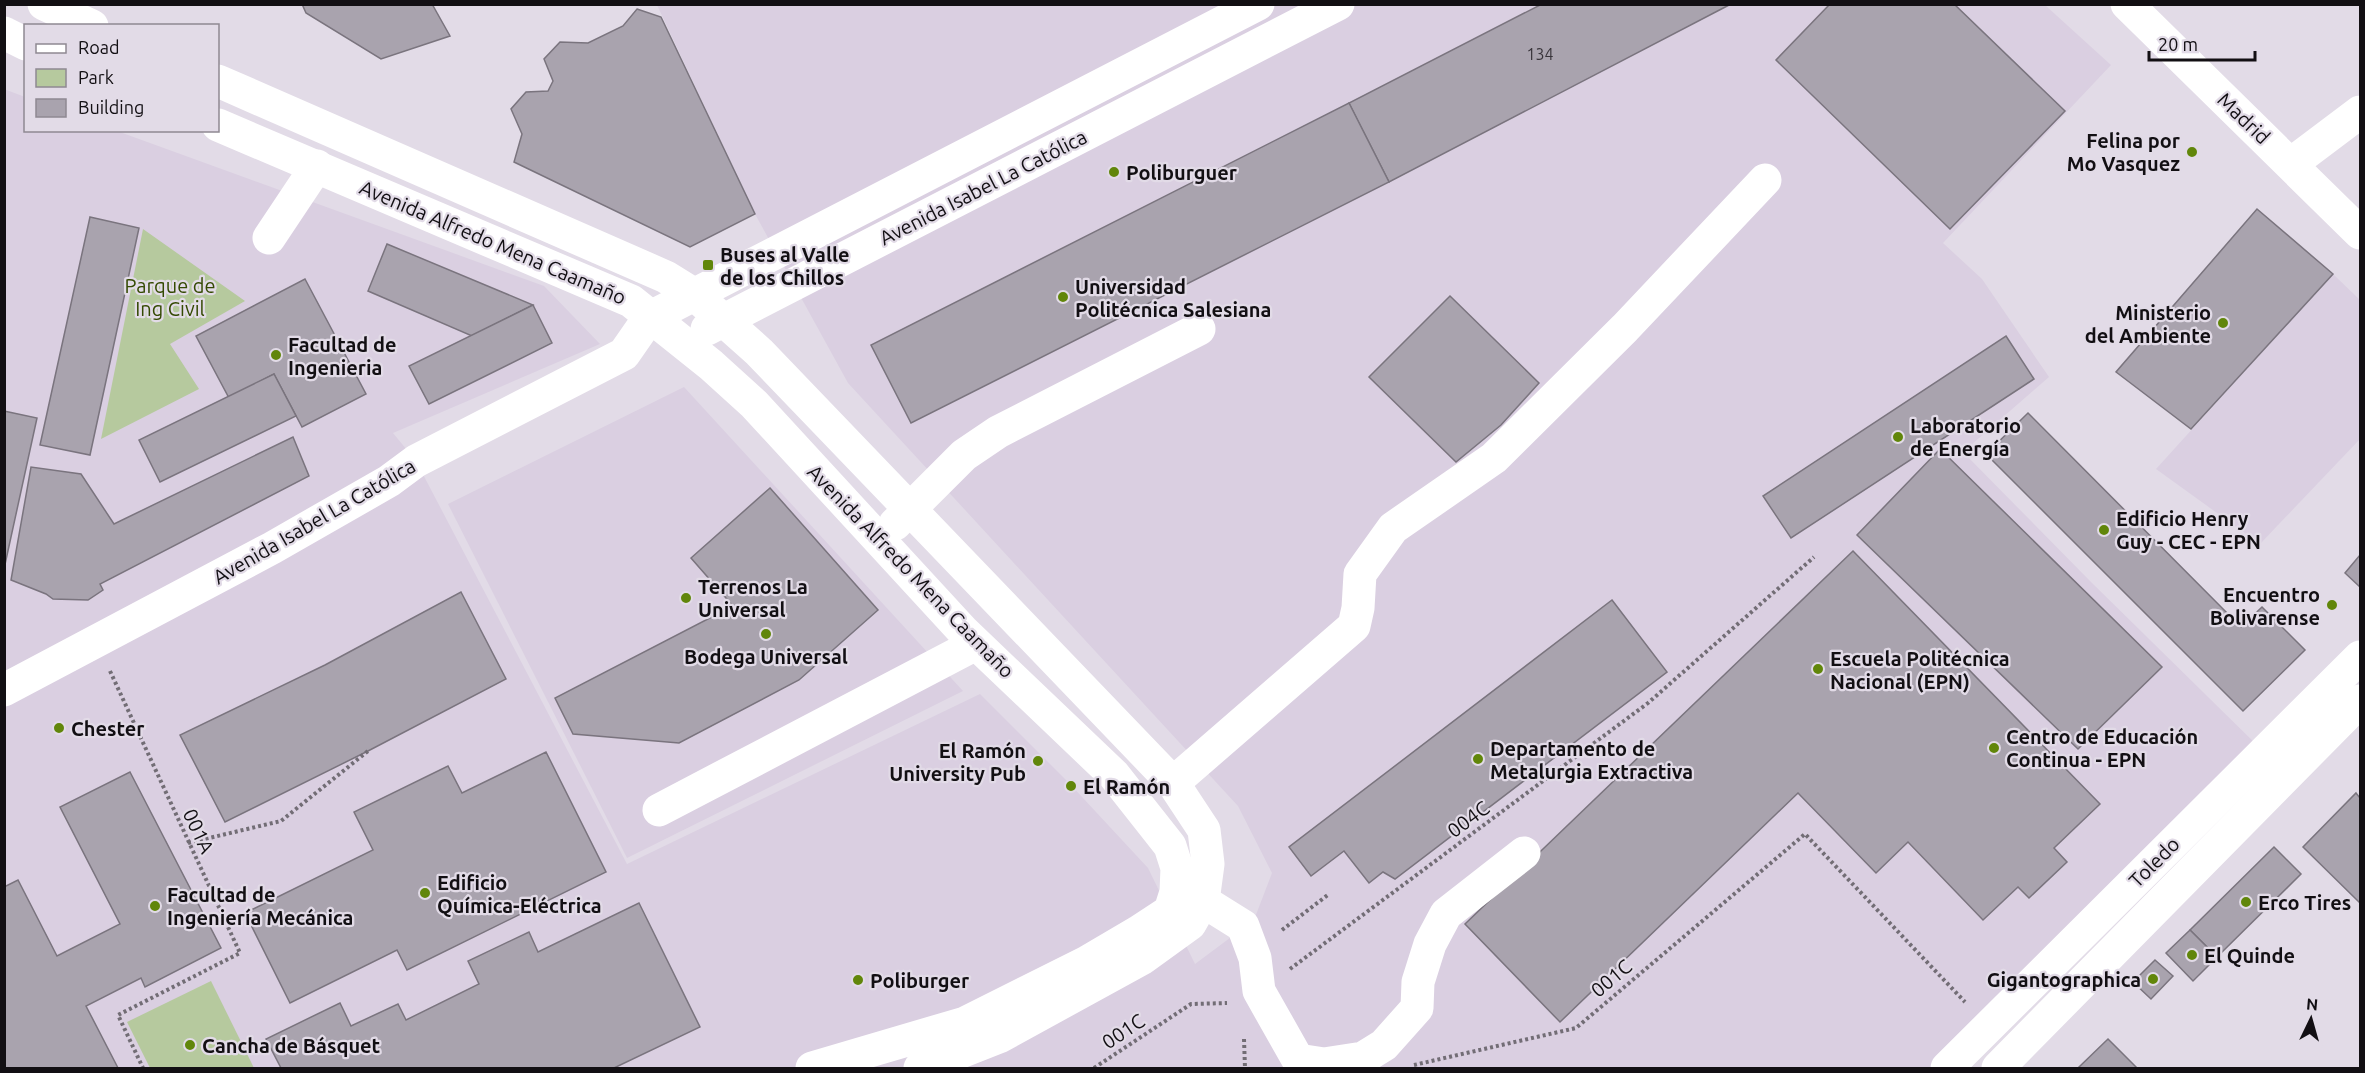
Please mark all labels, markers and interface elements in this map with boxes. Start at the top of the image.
legend [24,24,219,132]
scale bar [2149,24,2256,62]
text: 20 m [2158,34,2198,54]
text: Road [78,37,120,57]
house number: 134 [1526,45,1554,63]
text: Park [78,67,114,87]
street label: Madrid [2213,88,2275,148]
text: Building [78,97,144,117]
street label: Avenida Isabel La Católica [875,125,1091,249]
place label: Felina por Mo Vasquez [2067,129,2181,175]
marker: Felina por Mo Vasquez [2185,145,2199,159]
place label: Poliburguer [1126,161,1238,184]
marker: Poliburguer [1107,165,1121,179]
street label: Avenida Alfredo Mena Caamaño [356,175,630,309]
place label: Buses al Valle de los Chillos [720,243,850,289]
marker: Buses al Valle de los Chillos [701,258,715,272]
park label: Parque de Ing Civil [124,274,216,320]
place label: Universidad Politécnica Salesiana [1075,275,1271,321]
marker: Universidad Politécnica Salesiana [1056,290,1070,304]
place label: Ministerio del Ambiente [2085,301,2211,347]
marker: Ministerio del Ambiente [2216,316,2230,330]
place label: Facultad de Ingenieria [288,333,397,379]
marker: Facultad de Ingenieria [269,348,283,362]
place label: Laboratorio de Energía [1910,414,2021,460]
marker: Laboratorio de Energía [1891,430,1905,444]
street label: Avenida Isabel La Católica [209,454,419,588]
street label: Avenida Alfredo Mena Caamaño [803,460,1019,682]
place label: Edificio Henry Guy - CEC - EPN [2116,507,2261,553]
marker: Edificio Henry Guy - CEC - EPN [2097,523,2111,537]
place label: Terrenos La Universal [698,575,808,621]
place label: Encuentro Bolivarense [2210,583,2320,629]
marker: Terrenos La Universal [679,591,693,605]
marker: Encuentro Bolivarense [2325,598,2339,612]
marker: Bodega Universal [759,627,773,641]
place label: Bodega Universal [684,645,848,668]
place label: Escuela Politécnica Nacional (EPN) [1830,647,2010,693]
marker: Escuela Politécnica Nacional (EPN) [1811,662,1825,676]
place label: Chester [71,717,145,740]
marker: Chester [52,721,66,735]
place label: Centro de Educación Continua - EPN [2006,725,2198,771]
place label: Departamento de Metalurgia Extractiva [1490,737,1693,783]
place label: El Ramón University Pub [889,739,1026,785]
marker: Centro de Educación Continua - EPN [1987,741,2001,755]
marker: Departamento de Metalurgia Extractiva [1471,752,1485,766]
marker: El Ramón University Pub [1031,754,1045,768]
place label: El Ramón [1083,775,1170,798]
marker: El Ramón [1064,779,1078,793]
street label: 004C [1443,796,1493,842]
street label: 001A [179,805,219,857]
street label: Toledo [2124,832,2184,892]
place label: Edificio Química-Eléctrica [437,871,602,917]
place label: Facultad de Ingeniería Mecánica [167,883,353,929]
marker: Edificio Química-Eléctrica [418,886,432,900]
place label: Erco Tires [2258,891,2351,914]
marker: Erco Tires [2239,895,2253,909]
marker: Facultad de Ingeniería Mecánica [148,899,162,913]
place label: El Quinde [2204,944,2295,967]
marker: El Quinde [2185,948,2199,962]
street label: 001C [1586,954,1636,1002]
place label: Gigantographica [1987,968,2141,991]
place label: Poliburger [870,969,970,992]
marker: Gigantographica [2146,972,2160,986]
marker: Poliburger [851,973,865,987]
north arrow [2281,989,2341,1049]
text: N [2306,995,2319,1014]
street label: 001C [1097,1009,1149,1053]
place label: Cancha de Básquet [202,1034,381,1057]
marker: Cancha de Básquet [183,1038,197,1052]

